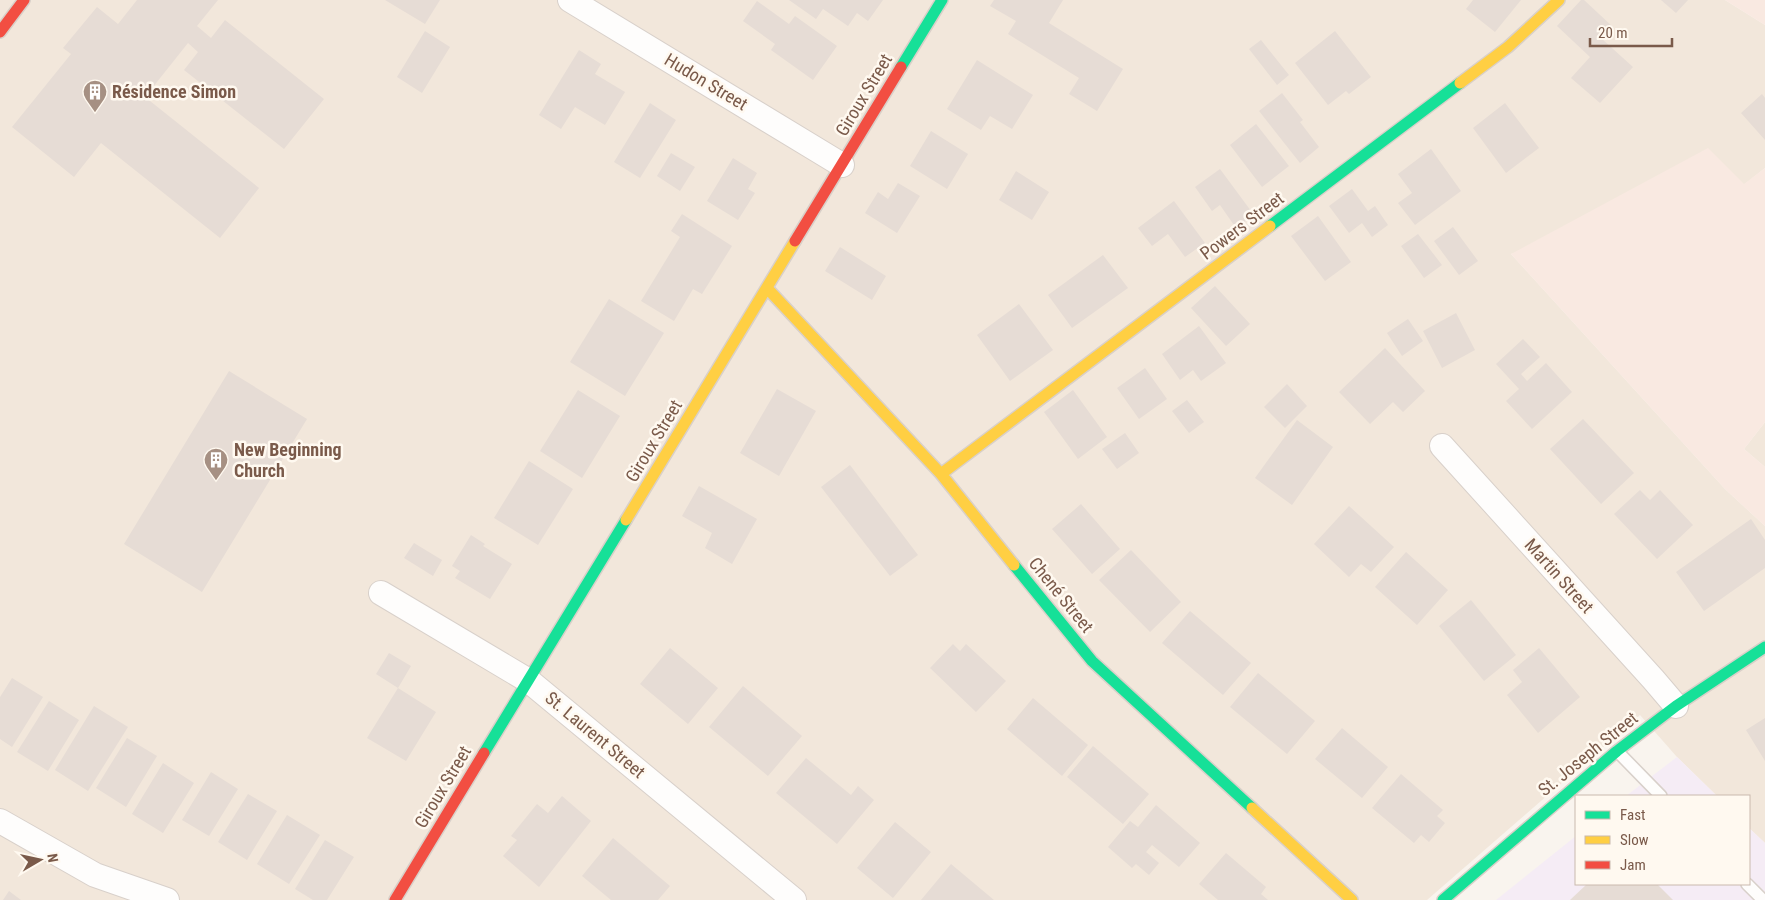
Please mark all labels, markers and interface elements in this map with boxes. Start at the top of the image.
scale bar [1590,15,1672,47]
text: 20 m [1598,24,1628,42]
street label: Hudon Street [661,49,751,114]
street label: Giroux Street [831,50,896,140]
building icon: Résidence Simon [82,79,108,113]
place label: Résidence Simon [112,81,236,102]
street label: Powers Street [1196,187,1288,264]
street label: Giroux Street [621,396,686,486]
place label: New Beginning Church [234,439,342,481]
building icon: New Beginning Church [203,447,229,481]
street label: Martin Street [1521,534,1598,617]
street label: Chené Street [1025,553,1098,637]
street label: St. Laurent Street [541,687,649,782]
street label: St. Joseph Street [1534,707,1642,800]
street label: Giroux Street [410,742,475,832]
legend [1575,795,1750,885]
text: Fast [1620,806,1645,824]
text: Slow [1620,831,1649,849]
north arrow [15,835,65,885]
text: N [44,852,61,863]
text: Jam [1620,856,1646,874]

